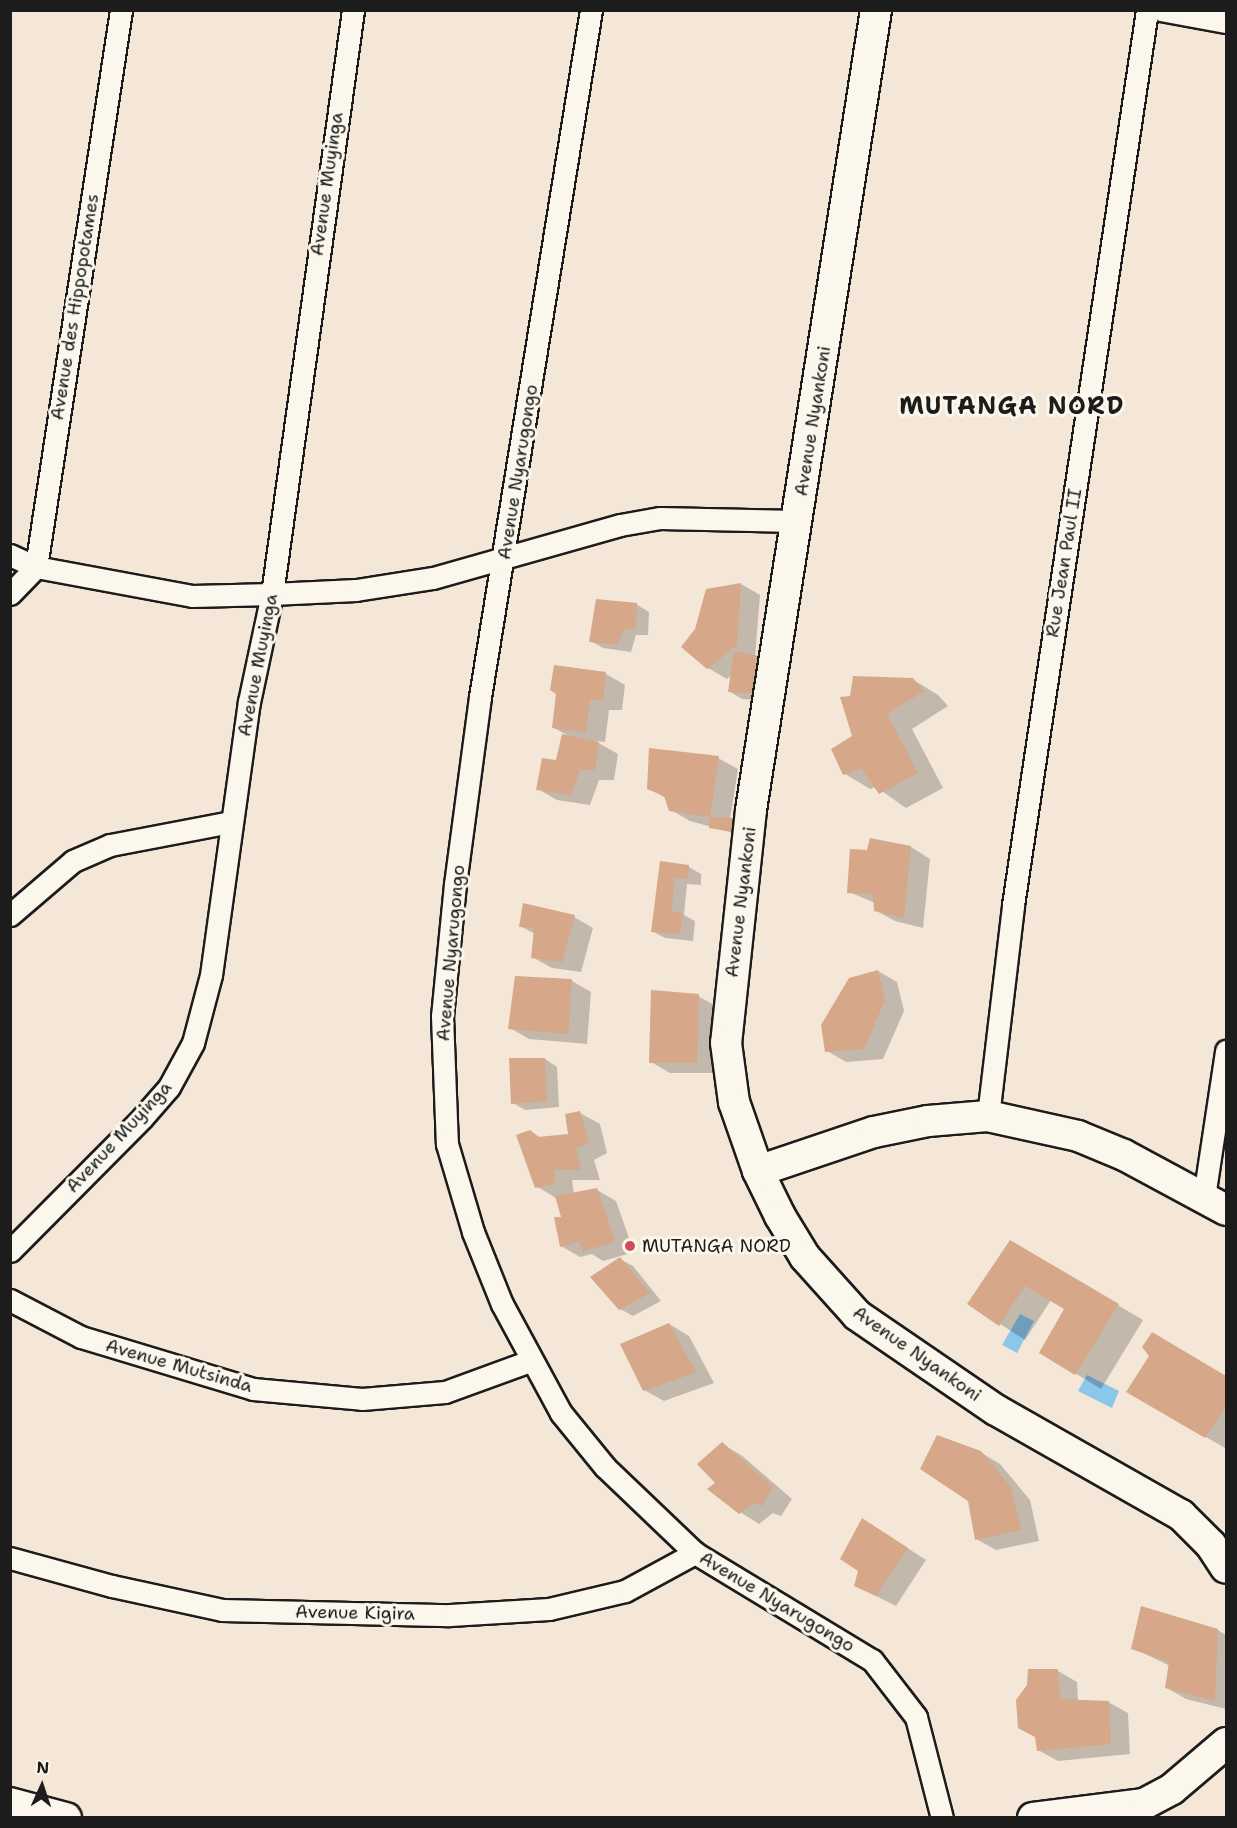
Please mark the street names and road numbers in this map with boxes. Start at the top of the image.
street label: Avenue Muyinga [306,111,348,257]
street label: Avenue des Hippopotames [46,192,104,422]
street label: Avenue Nyankoni [790,344,836,498]
street label: Avenue Nyarugongo [493,383,543,561]
street label: Rue Jean Paul II [1042,487,1086,639]
street label: Avenue Muyinga [234,592,282,738]
street label: Avenue Nyankoni [721,825,761,979]
street label: Avenue Nyarugongo [433,864,469,1042]
street label: Avenue Muyinga [62,1077,176,1197]
street label: Avenue Nyankoni [849,1302,985,1406]
street label: Avenue Mutsinda [103,1335,255,1397]
street label: Avenue Nyarugongo [695,1547,859,1657]
street label: Avenue Kigira [295,1601,415,1625]

